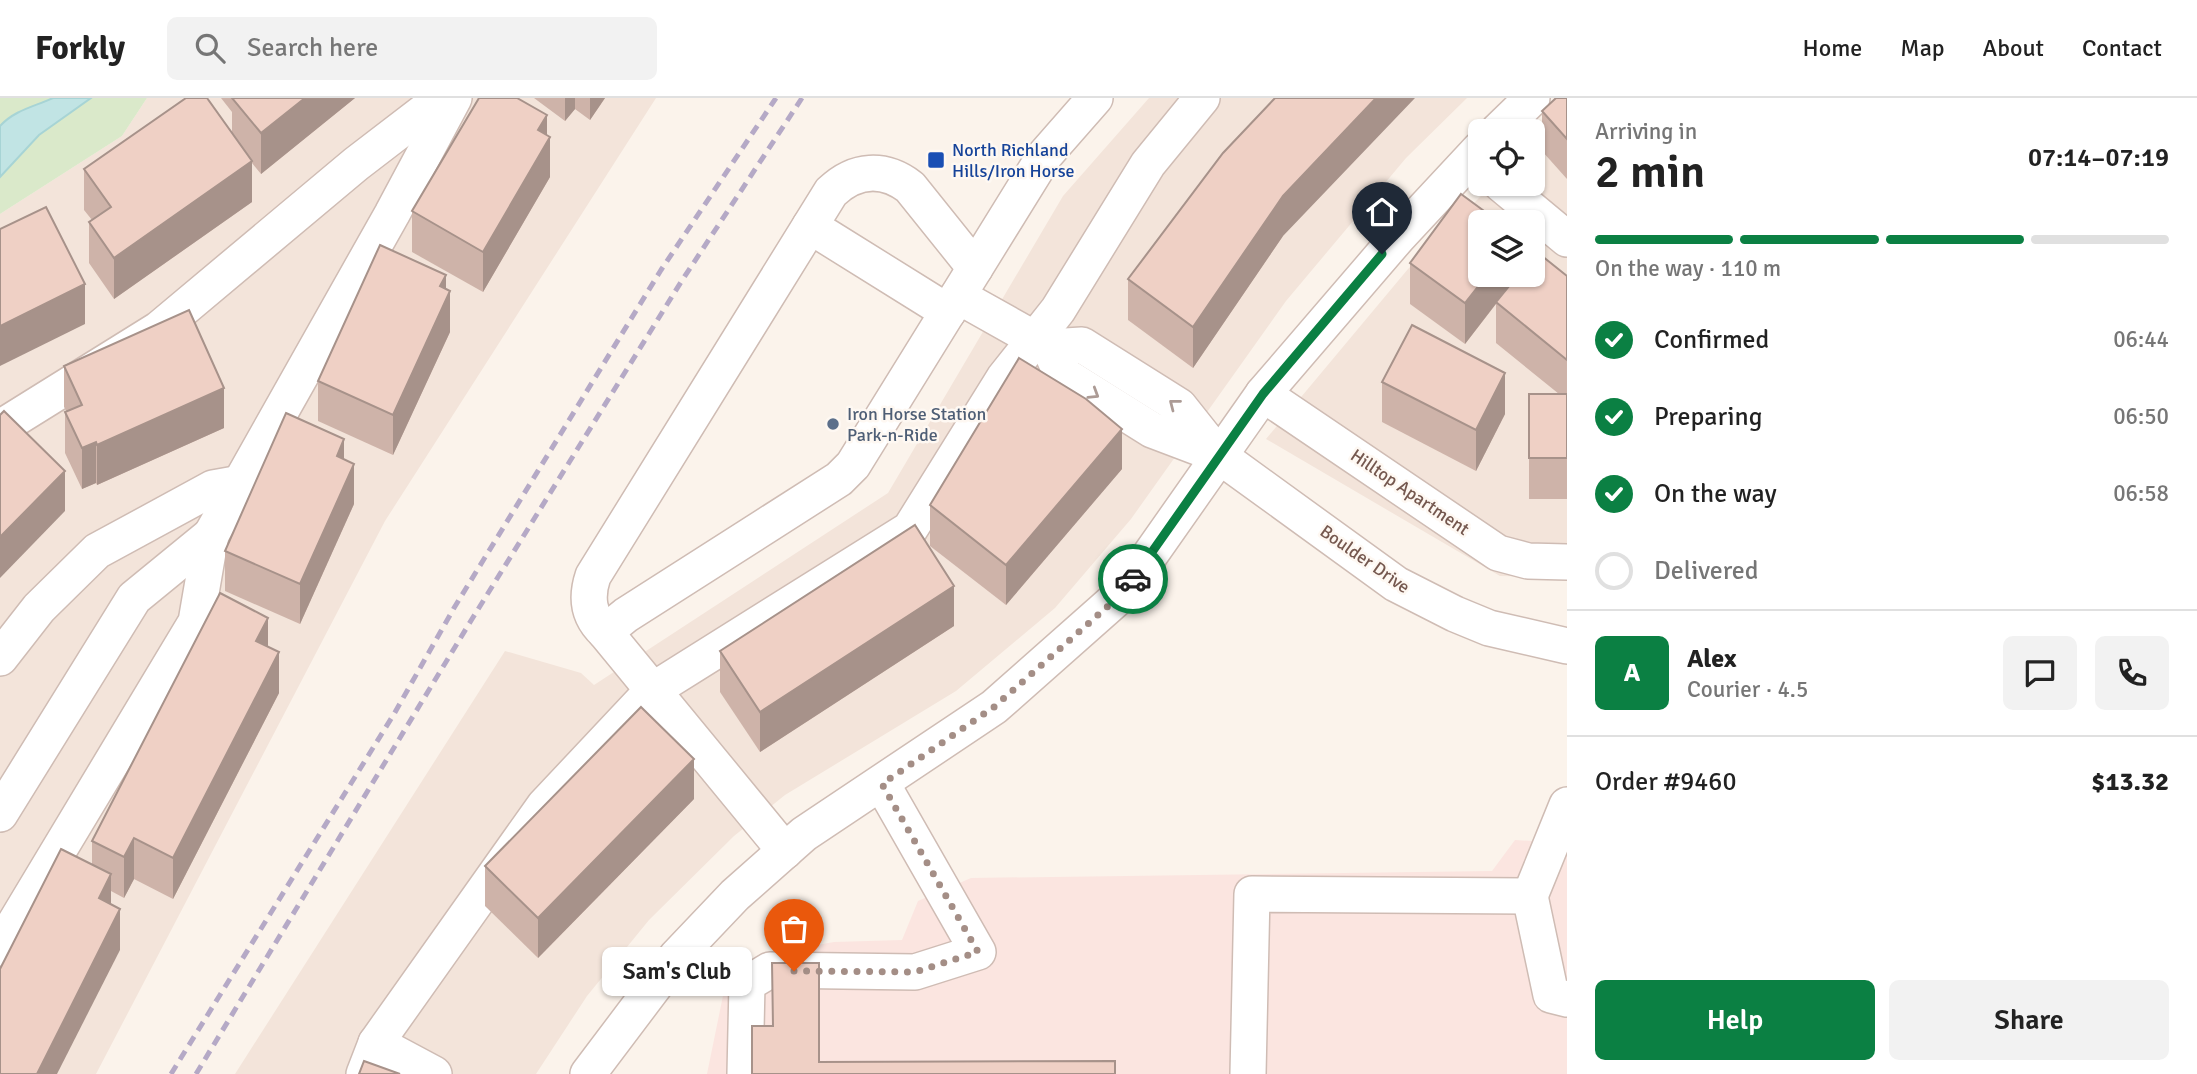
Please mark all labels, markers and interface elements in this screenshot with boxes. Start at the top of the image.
search box [167,17,657,80]
text: Forkly [35,28,125,69]
icon: search [191,29,229,67]
text: Search here [247,32,378,64]
text: Home [1802,33,1862,63]
text: Map [1900,33,1945,63]
text: About [1983,33,2044,63]
text: Contact [2082,33,2162,63]
text: Arriving in [1595,117,1697,146]
map controls [1468,119,1545,287]
button: locate [1468,119,1545,196]
place label: North Richland Hills/Iron Horse [952,139,1075,182]
text: 07:14–07:19 [2028,142,2169,174]
text: 2 min [1595,144,1705,200]
marker: North Richland Hills/Iron Horse [926,150,946,170]
pin [1352,182,1412,254]
icon: home [1363,193,1401,231]
button: layers [1468,210,1545,287]
text: On the way · 110 m [1595,254,1781,283]
icon: check [1595,321,1633,359]
text: Confirmed [1654,324,1769,356]
text: 06:44 [2113,325,2169,354]
one-way arrow [1086,385,1099,398]
icon: check [1595,398,1633,436]
one-way arrow [1169,399,1181,412]
text: Preparing [1654,401,1762,433]
text: 06:50 [2113,402,2169,431]
place label: Iron Horse Station Park-n-Ride [847,403,986,446]
marker: Iron Horse Station Park-n-Ride [825,416,841,432]
street label: Hilltop Apartment [1346,444,1474,540]
icon: check [1595,475,1633,513]
text: On the way [1654,478,1777,510]
text: 06:58 [2113,479,2169,508]
street label: Boulder Drive [1316,520,1414,598]
courier [1098,544,1168,614]
text: Delivered [1654,555,1759,587]
icon: car [1114,560,1152,598]
button: chat [2003,636,2077,710]
button: phone [2095,636,2169,710]
text: Alex [1687,643,1737,675]
text: A [1624,657,1640,689]
text: Courier · 4.5 [1687,675,1808,704]
text: Order #9460 [1595,766,1736,798]
text: $13.32 [2091,766,2169,798]
pin [764,899,824,971]
icon: bag [775,910,813,948]
callout: Sam's Club [602,946,752,996]
text: Sam's Club [623,957,731,986]
button: Help [1595,980,1875,1060]
button: Share [1889,980,2169,1060]

